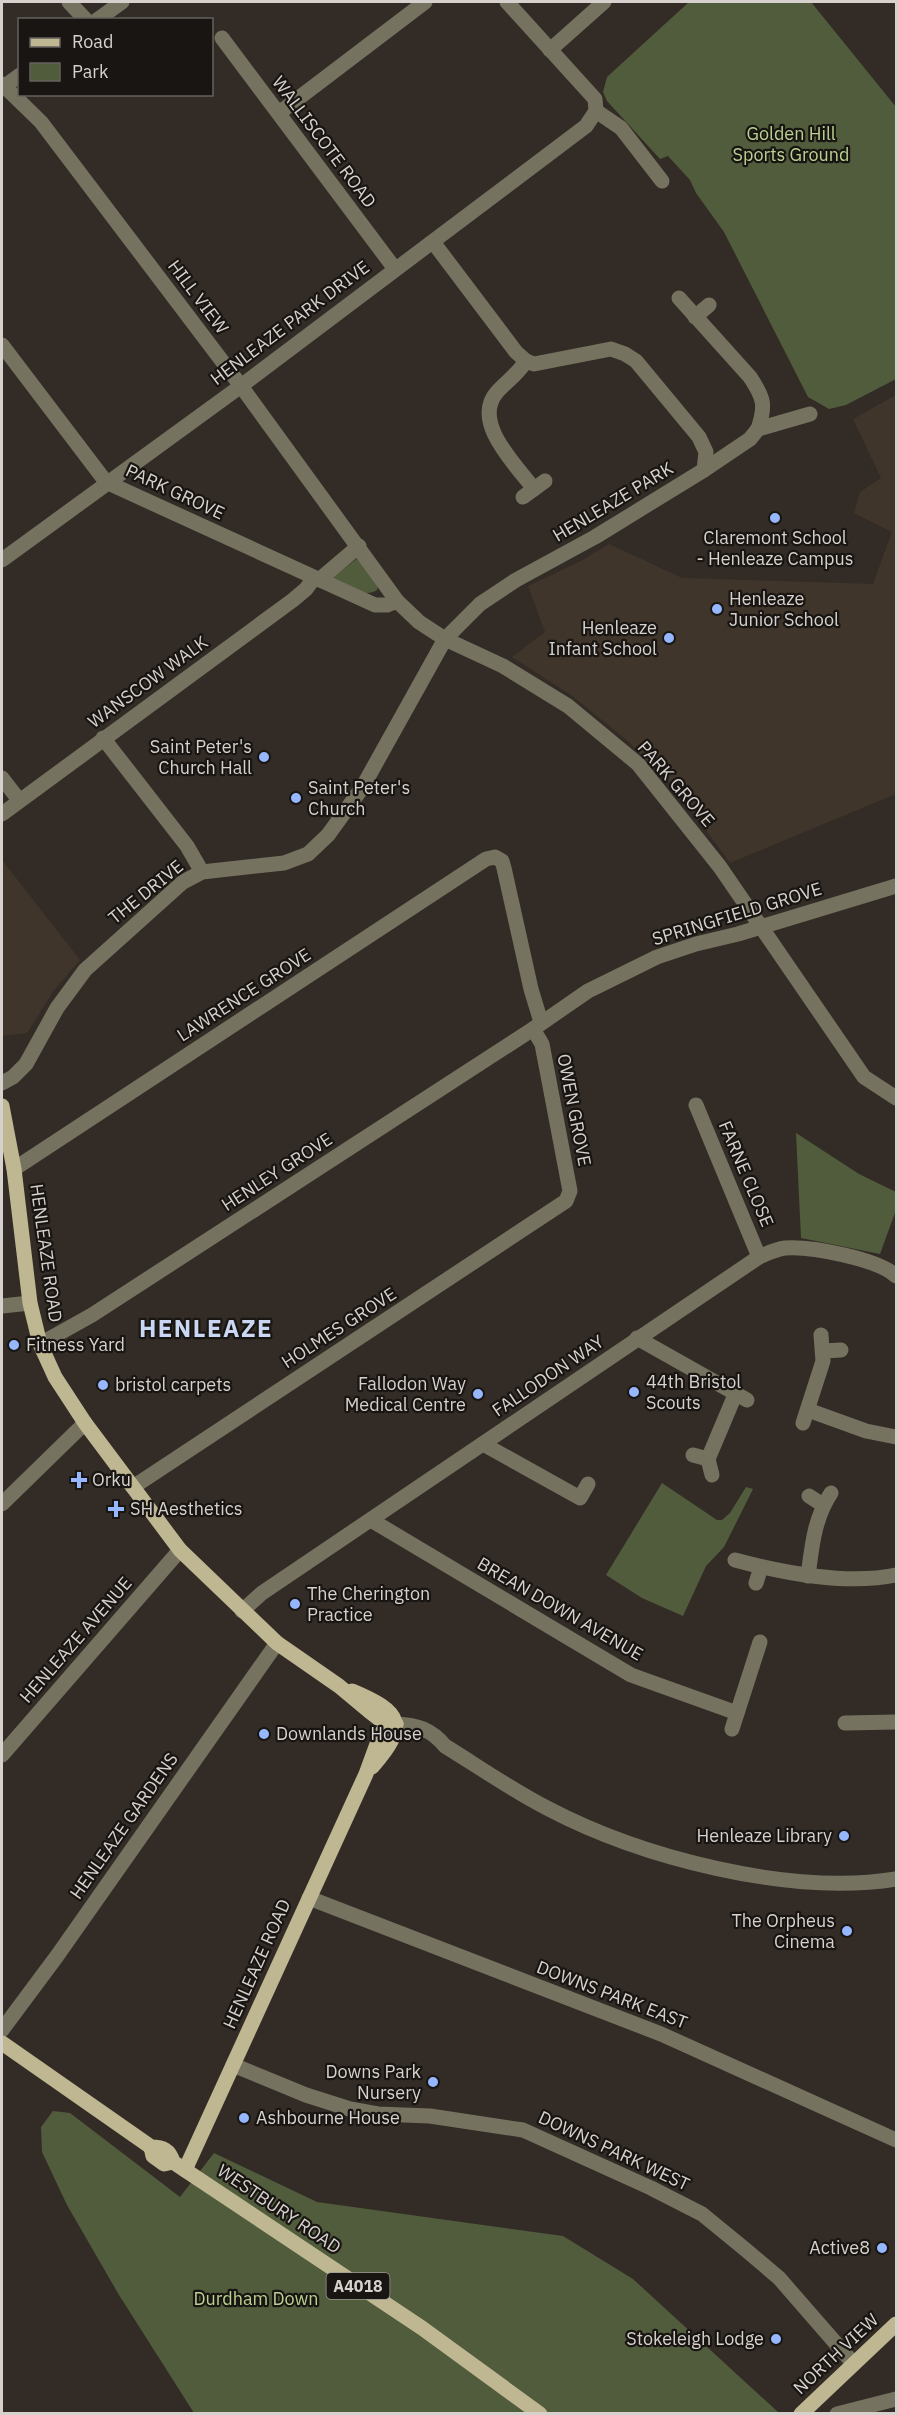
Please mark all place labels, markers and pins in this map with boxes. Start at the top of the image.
marker: Claremont School - Henleaze Campus [768,511,782,525]
place label: Claremont School - Henleaze Campus [697,526,853,570]
place label: Henleaze Junior School [729,587,839,631]
marker: Henleaze Junior School [710,602,724,616]
place label: Henleaze Infant School [549,616,657,660]
marker: Henleaze Infant School [662,631,676,645]
place label: Saint Peter's Church Hall [150,735,252,779]
marker: Saint Peter's Church Hall [257,750,271,764]
place label: Saint Peter's Church [308,776,410,820]
marker: Saint Peter's Church [289,791,303,805]
place label: Fitness Yard [26,1333,125,1356]
marker: Fitness Yard [7,1338,21,1352]
place label: 44th Bristol Scouts [646,1370,741,1414]
place label: Fallodon Way Medical Centre [345,1372,466,1416]
place label: bristol carpets [115,1373,231,1396]
marker: bristol carpets [96,1378,110,1392]
marker: 44th Bristol Scouts [627,1385,641,1399]
marker: Fallodon Way Medical Centre [471,1387,485,1401]
place label: Orku [92,1468,131,1491]
marker: Orku [70,1471,88,1489]
place label: SH Aesthetics [130,1497,243,1520]
marker: SH Aesthetics [107,1500,125,1518]
place label: The Cherington Practice [307,1582,430,1626]
marker: The Cherington Practice [288,1597,302,1611]
place label: Downlands House [276,1722,422,1745]
marker: Downlands House [257,1727,271,1741]
place label: Henleaze Library [697,1824,832,1847]
marker: Henleaze Library [837,1829,851,1843]
place label: The Orpheus Cinema [731,1909,835,1953]
marker: The Orpheus Cinema [840,1924,854,1938]
place label: Downs Park Nursery [325,2060,422,2104]
marker: Downs Park Nursery [426,2075,440,2089]
place label: Ashbourne House [256,2106,400,2129]
marker: Ashbourne House [237,2111,251,2125]
place label: Active8 [809,2236,870,2259]
marker: Active8 [875,2241,889,2255]
place label: Stokeleigh Lodge [626,2327,764,2350]
marker: Stokeleigh Lodge [769,2332,783,2346]

